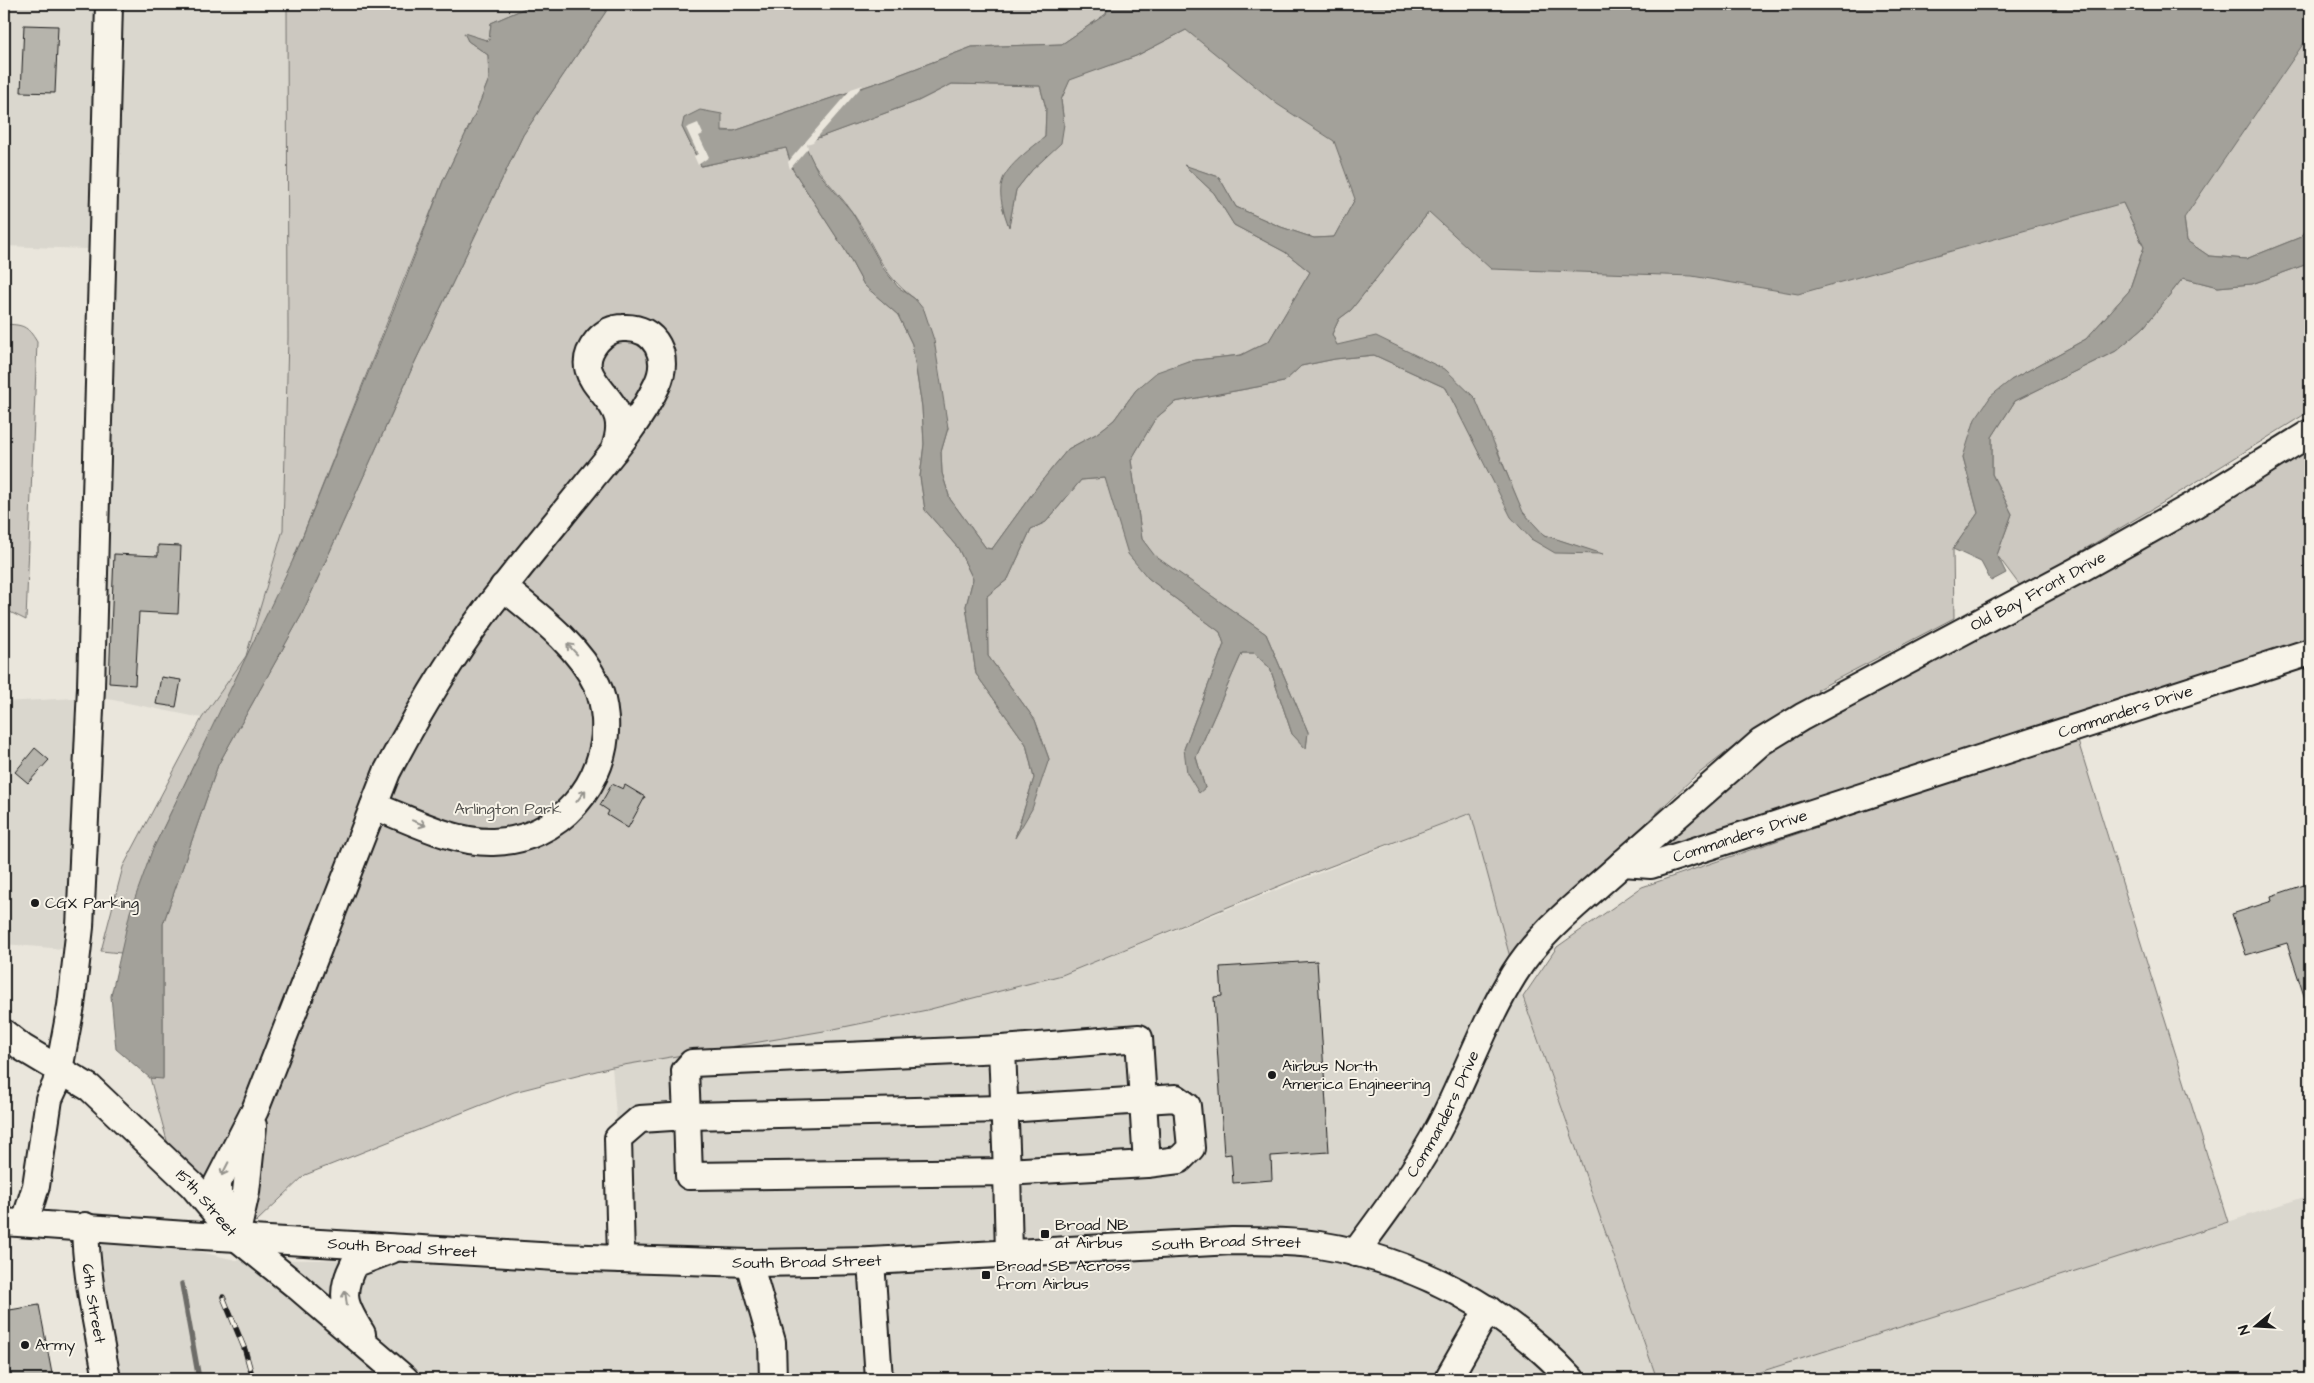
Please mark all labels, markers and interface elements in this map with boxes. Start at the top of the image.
street label: Old Bay Front Drive [1966,546,2110,637]
one-way arrow [566,643,578,655]
street label: Commanders Drive [2055,680,2196,744]
one-way arrow [576,790,587,803]
park label: Arlington Park [454,798,562,821]
street label: Commanders Drive [1670,804,1810,868]
one-way arrow [411,819,427,828]
place label: CGX Parking [45,892,139,915]
marker: CGX Parking [29,897,41,909]
street label: Commanders Drive [1401,1047,1485,1182]
place label: Airbus North America Engineering [1282,1055,1430,1096]
marker: Airbus North America Engineering [1266,1069,1278,1081]
one-way arrow [220,1162,230,1177]
street label: 15th Street [171,1164,243,1242]
place label: Broad NB at Airbus [1055,1214,1129,1254]
marker: Broad NB at Airbus [1039,1228,1051,1240]
street label: South Broad Street [1151,1230,1302,1256]
street label: South Broad Street [327,1232,478,1263]
street label: South Broad Street [732,1249,883,1274]
place label: Broad SB Across from Airbus [996,1255,1130,1295]
street label: 6th Street [77,1263,111,1346]
marker: Broad SB Across from Airbus [980,1269,992,1281]
one-way arrow [341,1291,351,1307]
north arrow [2232,1300,2282,1350]
text: N [2234,1322,2255,1337]
place label: Army [35,1334,76,1357]
marker: Army [19,1339,31,1351]

